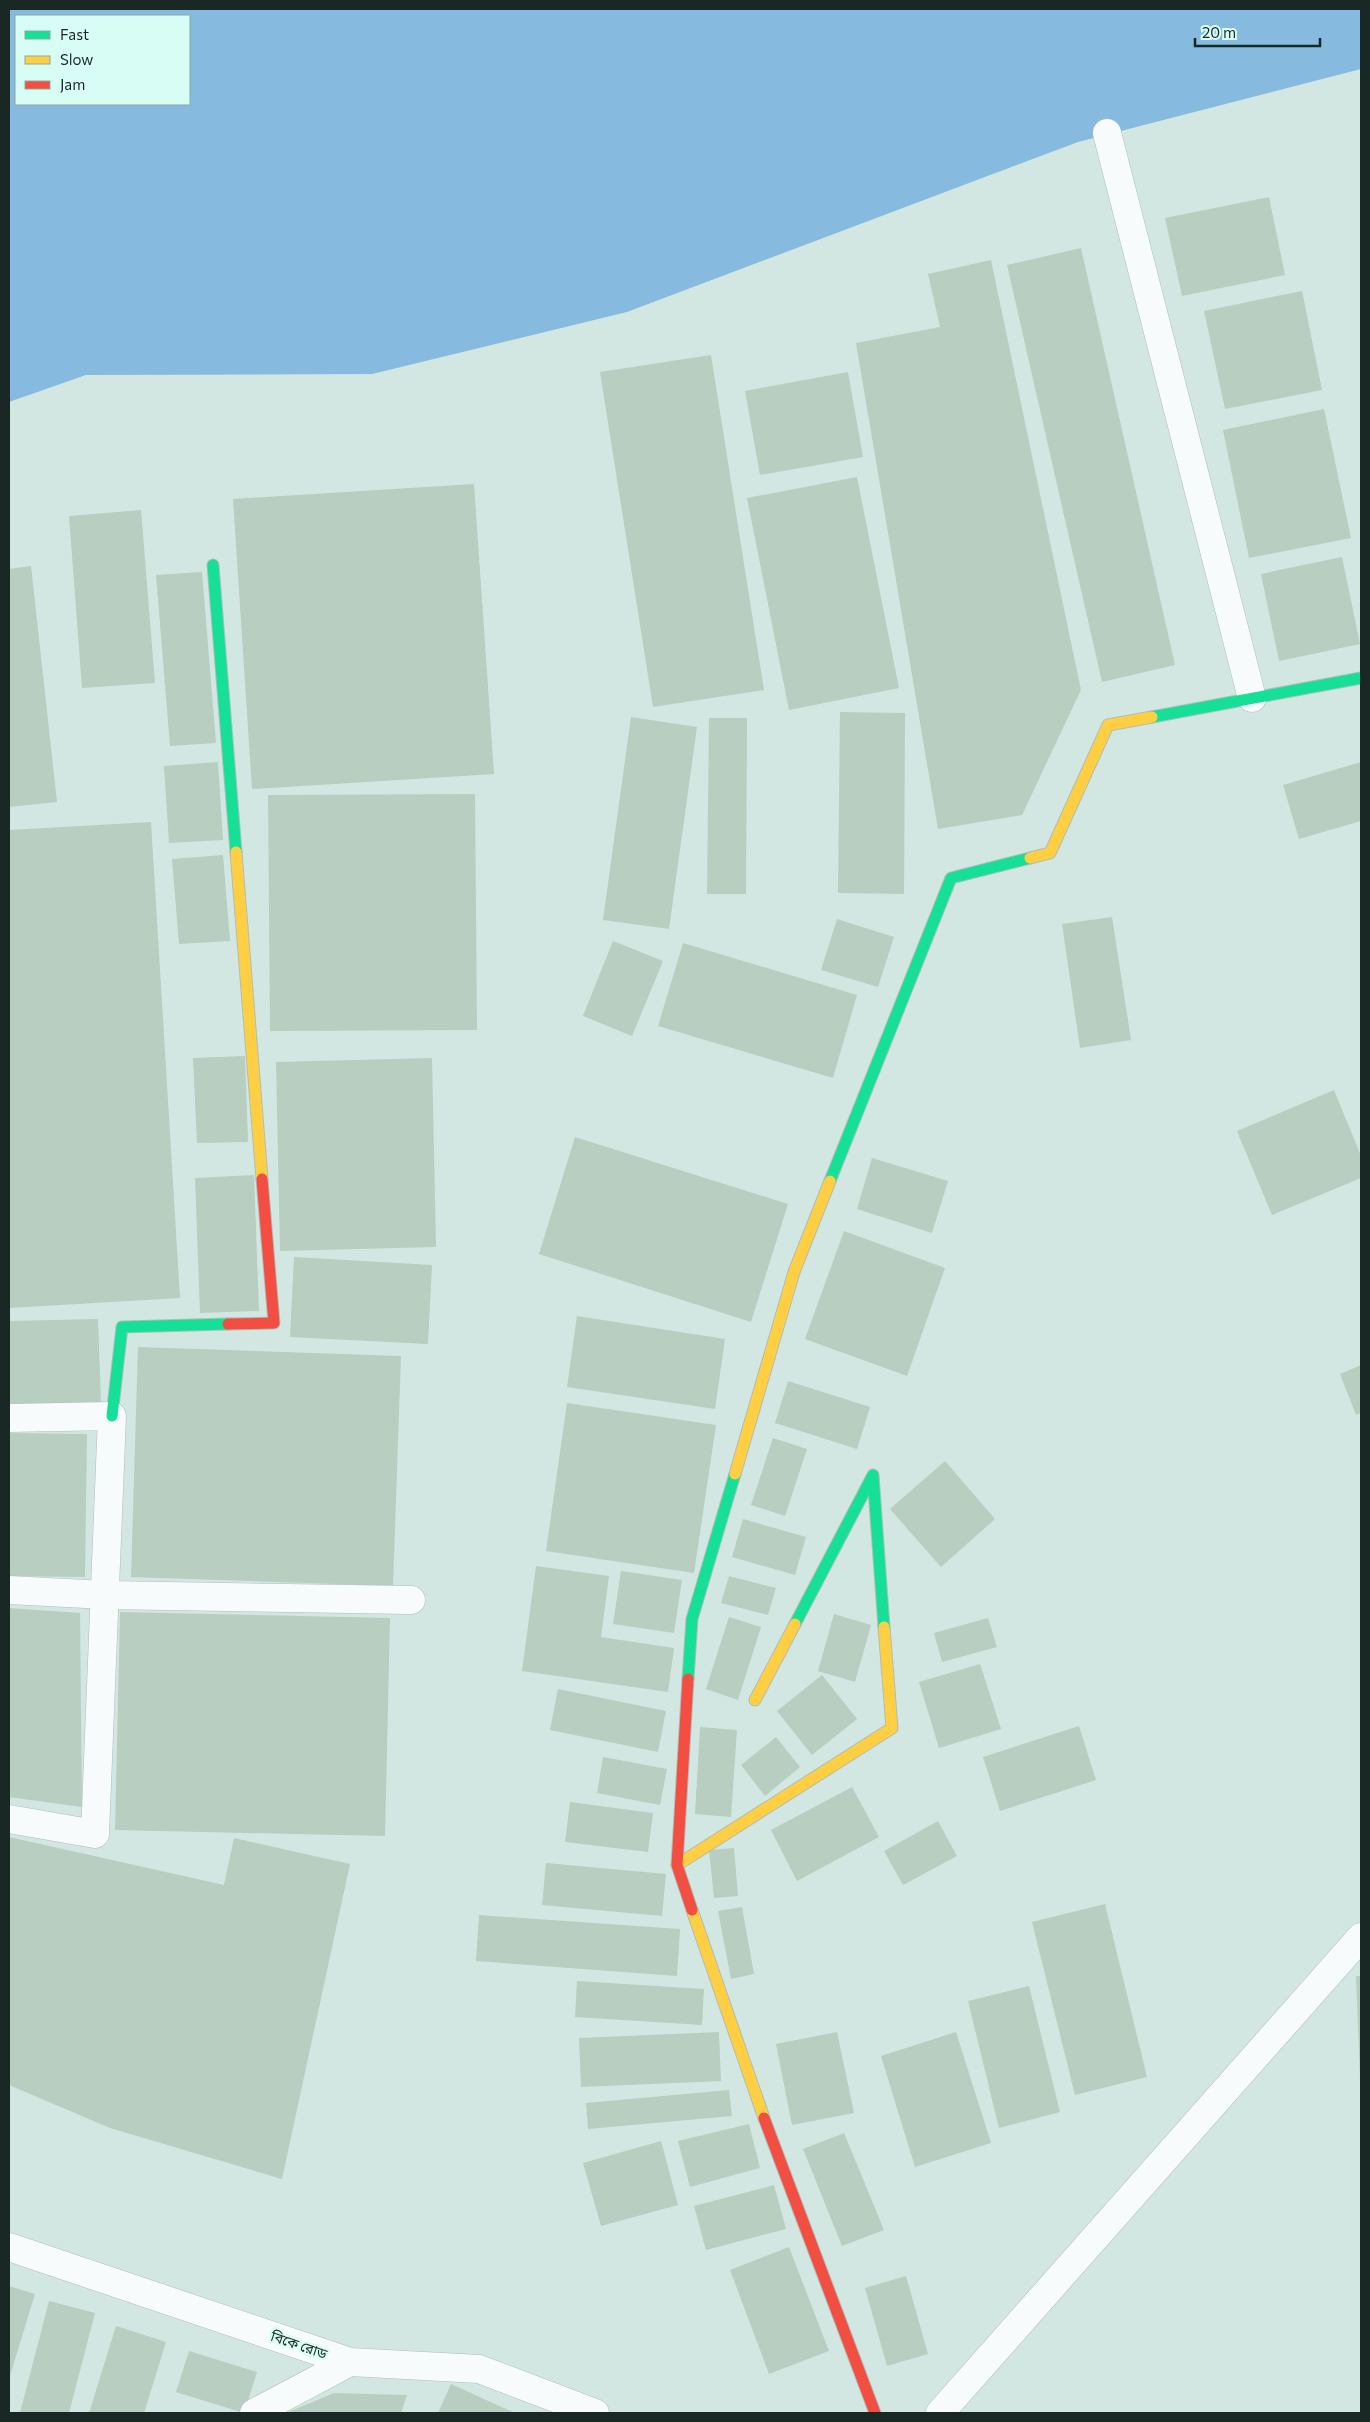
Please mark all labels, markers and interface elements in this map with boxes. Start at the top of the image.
legend [15,15,190,105]
scale bar [1195,15,1320,47]
text: 20 m [1202,23,1236,41]
text: Fast [60,25,89,43]
text: Slow [60,50,93,68]
text: Jam [60,75,85,93]
street label: বিকে রোড [268,2327,330,2362]

